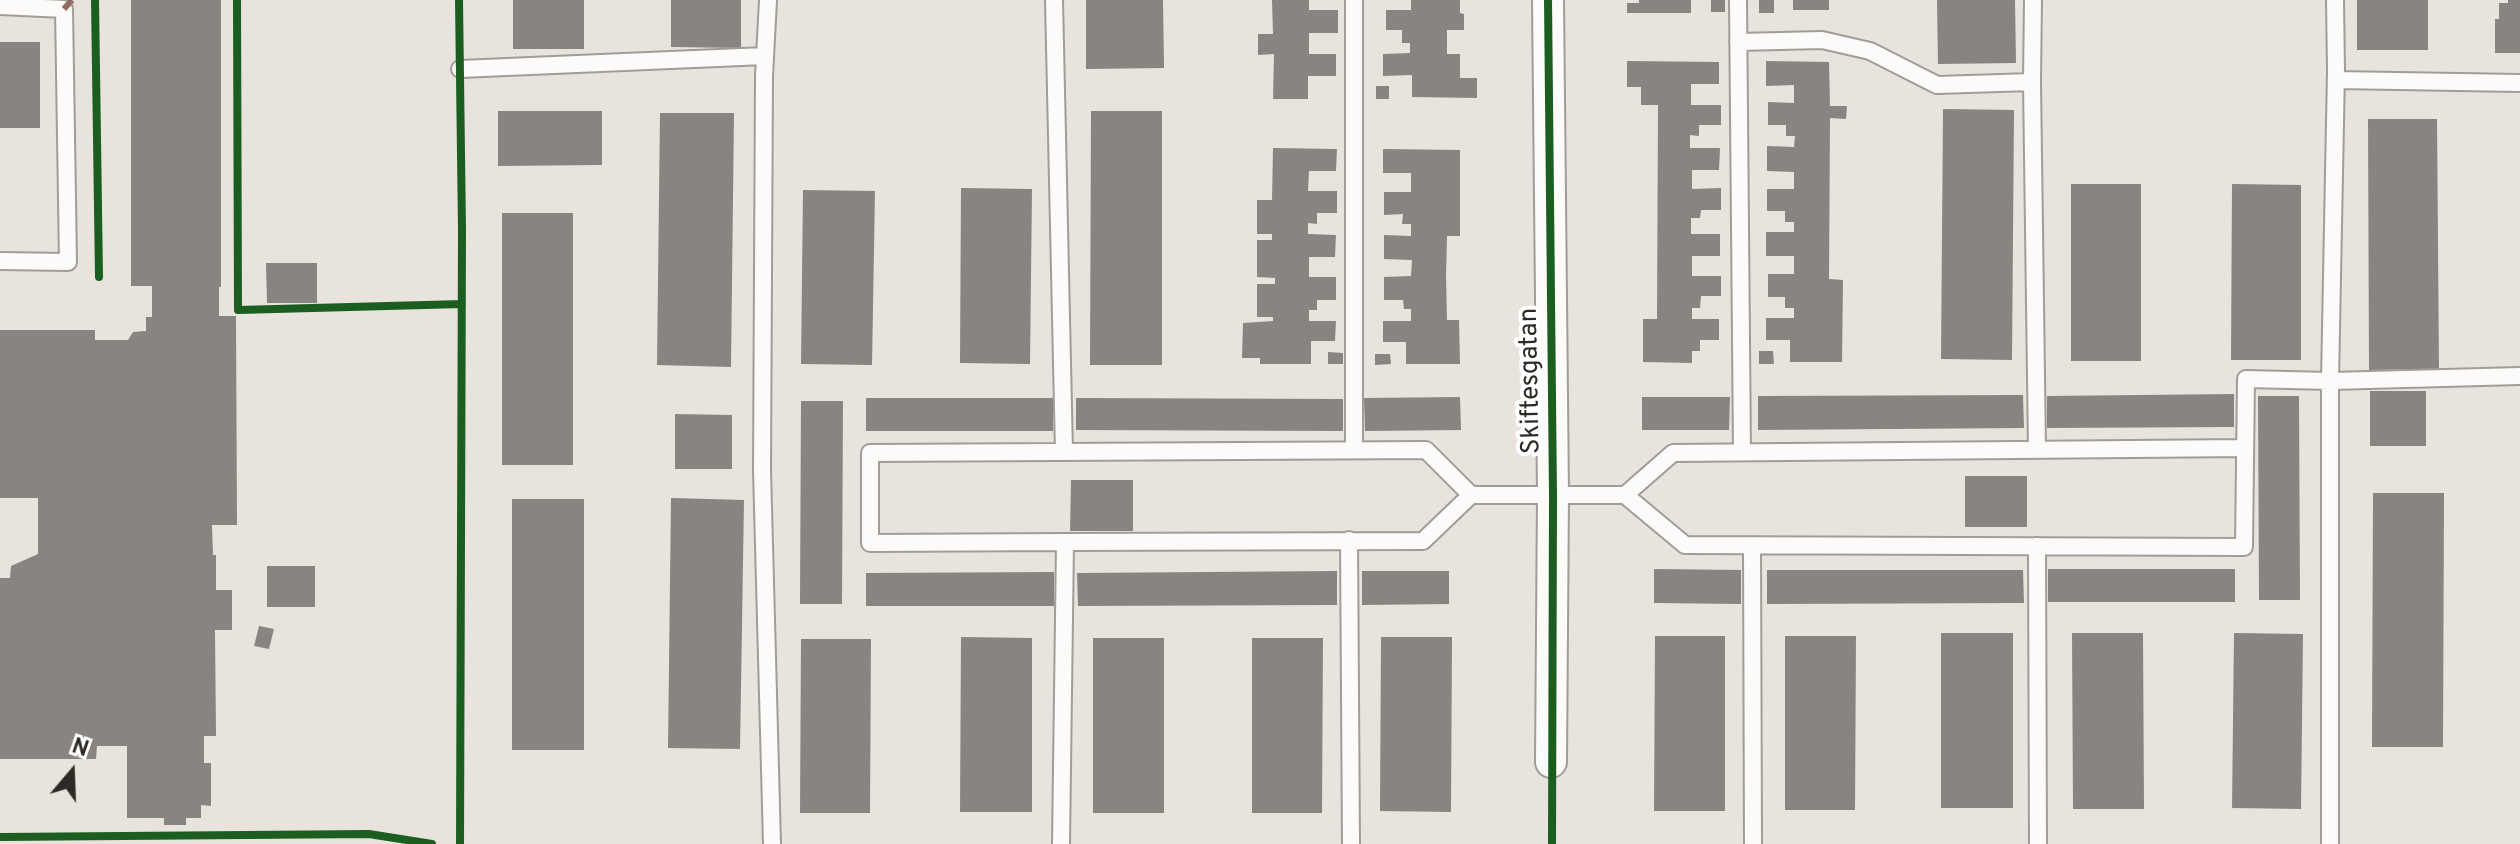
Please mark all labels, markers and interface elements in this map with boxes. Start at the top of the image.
street label: Skiftesgatan [1515,308,1549,454]
north arrow [32,732,112,812]
text: N [68,733,92,764]

